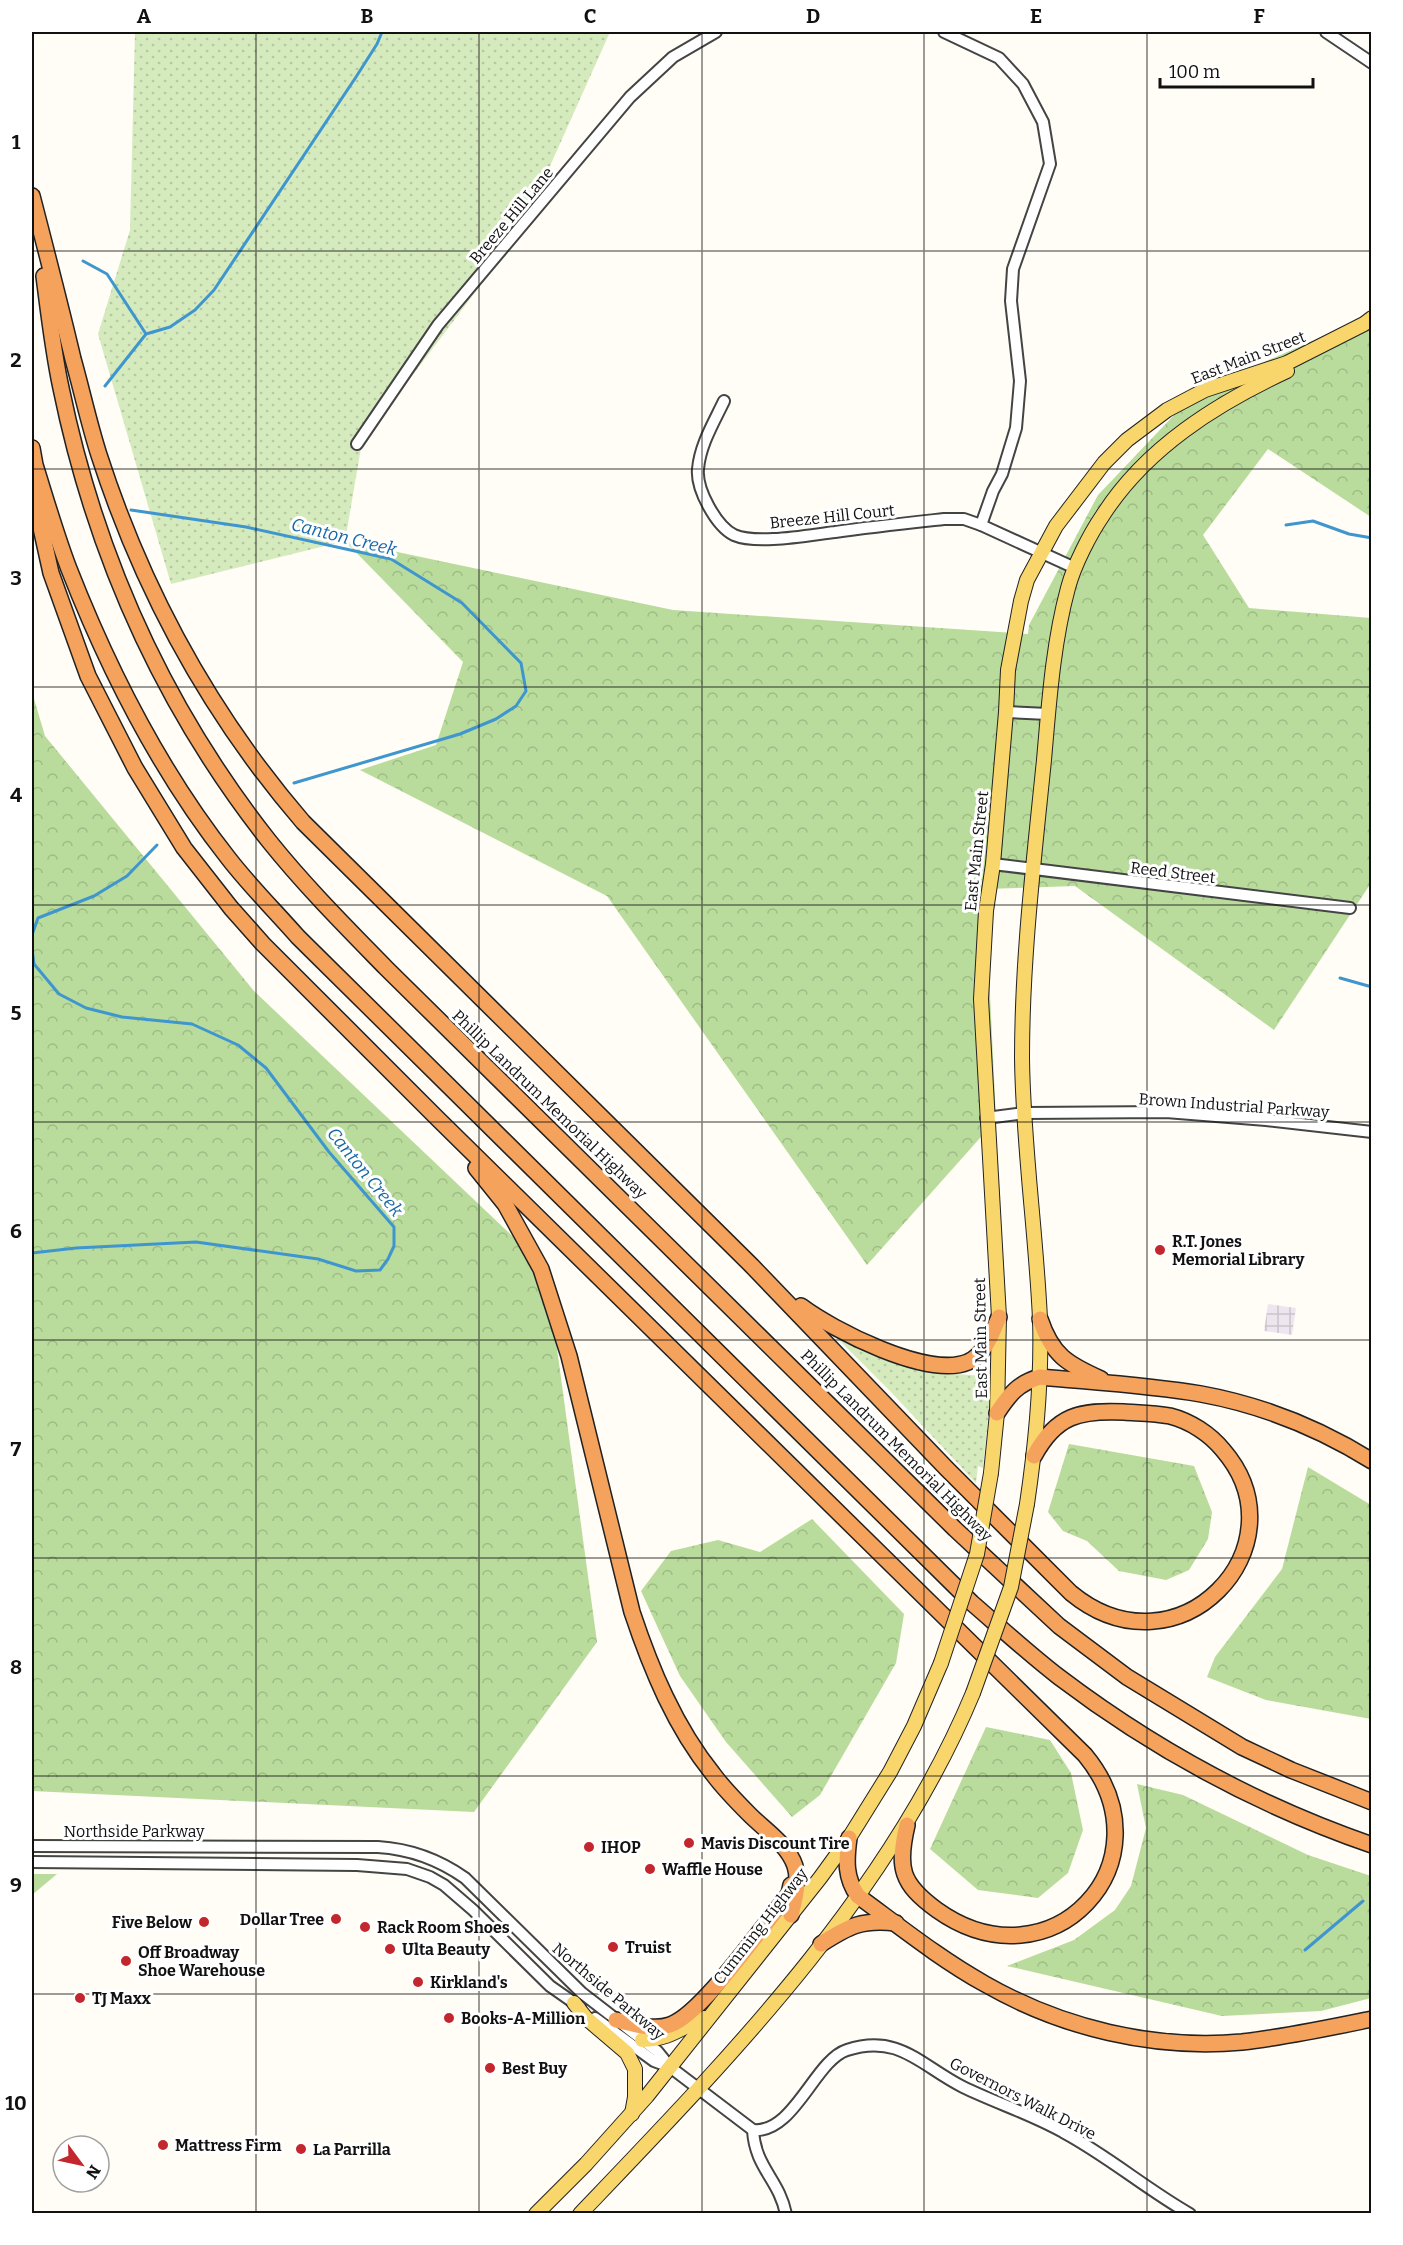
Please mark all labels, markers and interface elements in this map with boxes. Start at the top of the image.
text: A [137,4,152,28]
text: B [361,4,374,28]
text: C [584,4,596,28]
text: D [806,4,820,28]
text: E [1030,4,1042,28]
text: F [1253,4,1265,28]
scale bar [1160,51,1313,89]
text: 100 m [1169,61,1220,83]
text: 1 [12,130,21,154]
street label: Breeze Hill Lane [466,163,557,267]
street label: East Main Street [1188,327,1308,388]
text: 2 [10,348,22,372]
street label: Breeze Hill Court [769,500,896,533]
water label: Canton Creek [289,513,399,561]
text: 3 [10,566,22,590]
text: 4 [10,783,22,807]
street label: East Main Street [961,790,992,912]
street label: Reed Street [1129,858,1217,887]
text: 5 [11,1001,22,1025]
street label: Phillip Landrum Memorial Highway [448,1006,651,1203]
street label: Brown Industrial Parkway [1138,1089,1330,1122]
water label: Canton Creek [322,1123,408,1221]
text: 6 [10,1219,22,1243]
place label: R.T. Jones Memorial Library [1172,1232,1304,1269]
marker: R.T. Jones Memorial Library [1153,1243,1167,1257]
street label: East Main Street [970,1277,991,1399]
street label: Phillip Landrum Memorial Highway [797,1346,997,1546]
text: 7 [11,1437,22,1461]
text: 8 [10,1655,22,1679]
street label: Northside Parkway [64,1822,205,1841]
place label: Mavis Discount Tire [701,1834,850,1853]
marker: Mavis Discount Tire [682,1836,696,1850]
place label: IHOP [601,1838,641,1857]
marker: IHOP [582,1840,596,1854]
place label: Waffle House [662,1860,763,1879]
marker: Waffle House [643,1862,657,1876]
street label: Cumming Highway [709,1864,812,1988]
text: 9 [10,1873,22,1897]
place label: Dollar Tree [240,1910,324,1929]
marker: Dollar Tree [329,1912,343,1926]
place label: Five Below [112,1913,193,1932]
marker: Five Below [197,1915,211,1929]
place label: Rack Room Shoes [377,1918,510,1937]
marker: Rack Room Shoes [358,1920,372,1934]
place label: Truist [625,1938,672,1957]
street label: Northside Parkway [549,1939,669,2044]
place label: Ulta Beauty [402,1940,490,1959]
marker: Truist [606,1940,620,1954]
marker: Ulta Beauty [383,1942,397,1956]
place label: Off Broadway Shoe Warehouse [138,1943,265,1980]
marker: Off Broadway Shoe Warehouse [119,1954,133,1968]
place label: Kirkland's [430,1973,508,1992]
marker: Kirkland's [411,1975,425,1989]
place label: TJ Maxx [92,1989,151,2008]
marker: TJ Maxx [73,1991,87,2005]
place label: Books-A-Million [461,2009,586,2028]
marker: Books-A-Million [442,2011,456,2025]
street label: Governors Walk Drive [946,2053,1099,2144]
place label: Best Buy [502,2059,567,2078]
marker: Best Buy [483,2061,497,2075]
text: 10 [5,2091,27,2115]
north arrow [51,2134,111,2194]
place label: Mattress Firm [175,2136,282,2155]
marker: Mattress Firm [156,2138,170,2152]
place label: La Parrilla [313,2140,391,2159]
marker: La Parrilla [294,2142,308,2156]
text: N [82,2162,104,2182]

